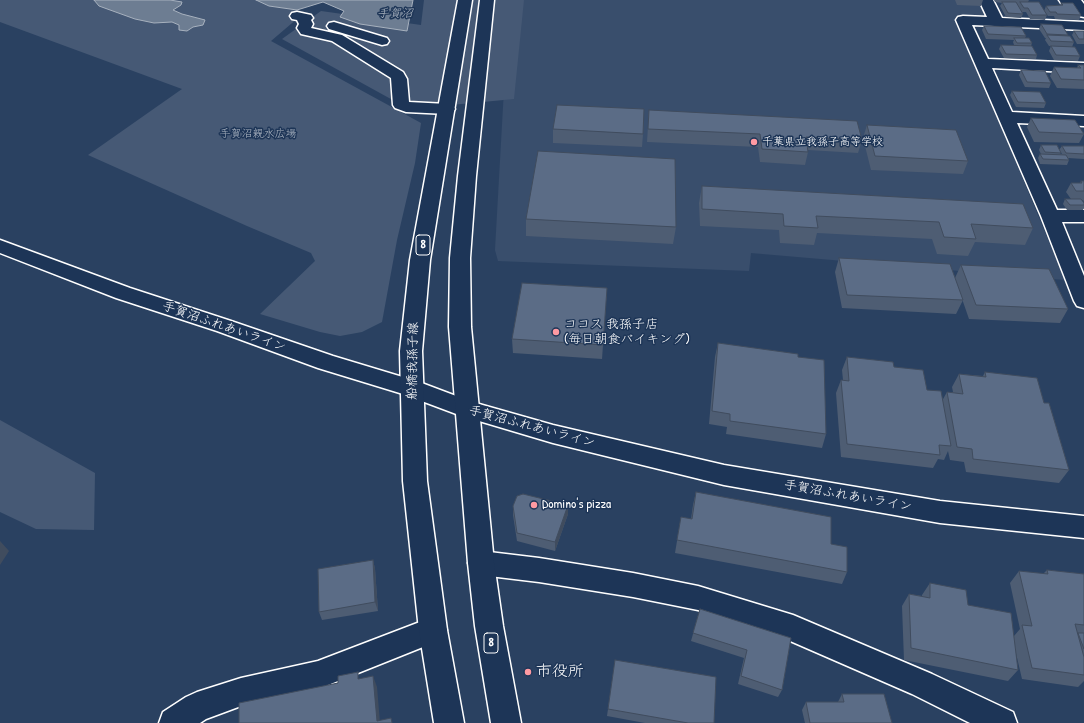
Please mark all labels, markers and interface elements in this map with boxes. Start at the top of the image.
water label: 手賀沼 [377,7,413,21]
park label: 手賀沼親水広場 [220,127,296,141]
place label: 千葉県立我孫子高等学校 [762,135,883,149]
marker: 千葉県立我孫子高等学校 [749,137,759,147]
road number: 8 [416,235,430,255]
street label: 手賀沼ふれあいライン [160,298,288,356]
place label: ココス 我孫子店 (毎日朝食バイキング) [564,317,690,348]
street label: 船橋我孫子線 [405,322,421,400]
marker: ココス 我孫子店 (毎日朝食バイキング) [551,327,561,337]
street label: 手賀沼ふれあいライン [467,403,597,451]
street label: 手賀沼ふれあいライン [783,477,913,515]
place label: Domino's pizza [542,497,611,513]
marker: Domino's pizza [529,500,539,510]
road number: 8 [484,633,498,653]
place label: 市役所 [536,662,584,682]
marker: 市役所 [523,667,533,677]

